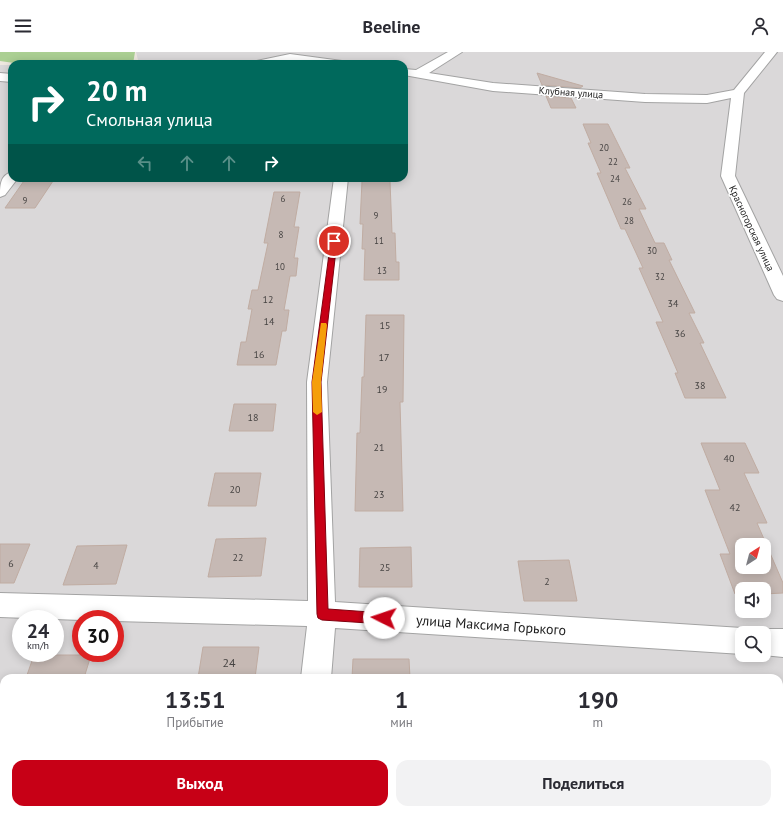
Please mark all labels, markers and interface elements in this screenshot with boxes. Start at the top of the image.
icon: menu [12,15,34,37]
text: Beeline [363,15,420,38]
icon: person [749,15,771,37]
text: 20 m [86,72,147,109]
icon: right [20,76,72,128]
street label: Клубная улица [538,84,604,101]
text: Смольная улица [86,108,213,131]
house number: 20 [599,142,609,153]
icon: left [134,152,156,174]
icon: ahead [176,152,198,174]
icon: ahead [218,152,240,174]
icon: right [260,152,282,174]
house number: 22 [608,156,618,167]
house number: 24 [610,173,620,184]
street label: Красногорская улица [726,183,777,273]
house number: 6 [281,193,286,204]
house number: 9 [23,195,28,206]
house number: 26 [622,196,632,207]
house number: 9 [374,210,379,221]
house number: 28 [624,215,634,226]
pin [317,224,351,258]
house number: 8 [279,229,284,240]
icon: arrive [323,230,345,252]
house number: 11 [374,235,384,246]
house number: 30 [647,245,657,256]
house number: 10 [275,261,285,272]
house number: 13 [377,265,387,276]
house number: 32 [655,271,665,282]
house number: 12 [263,293,273,306]
house number: 34 [668,297,679,310]
house number: 14 [264,315,275,328]
house number: 15 [380,319,390,332]
house number: 36 [675,327,685,340]
house number: 16 [254,348,264,361]
house number: 17 [379,351,389,364]
house number: 38 [695,379,705,392]
house number: 19 [377,383,387,396]
house number: 18 [248,411,258,424]
house number: 21 [374,441,384,454]
house number: 40 [724,452,735,465]
house number: 20 [230,483,241,496]
house number: 23 [374,488,384,501]
house number: 42 [730,501,740,514]
north arrow [735,538,771,574]
map controls [735,538,771,662]
house number: 22 [233,551,243,564]
house number: 6 [8,557,14,570]
house number: 4 [93,559,99,572]
house number: 25 [380,561,390,574]
house number: 2 [544,575,550,588]
button: sound [735,582,771,618]
position arrow [363,597,405,639]
speed limit sign: 30 [72,610,124,662]
street label: улица Максима Горького [415,611,567,639]
text: 24 [27,618,49,644]
button: search [735,626,771,662]
text: km/h [27,639,49,652]
house number: 24 [222,655,236,670]
text: 13:51 [165,684,226,715]
text: 1 [395,684,408,715]
text: 190 [577,684,618,715]
text: Прибытие [167,714,224,731]
text: мин [390,714,413,731]
text: m [593,714,603,731]
button: Выход [12,760,388,806]
button: Поделиться [396,760,771,806]

